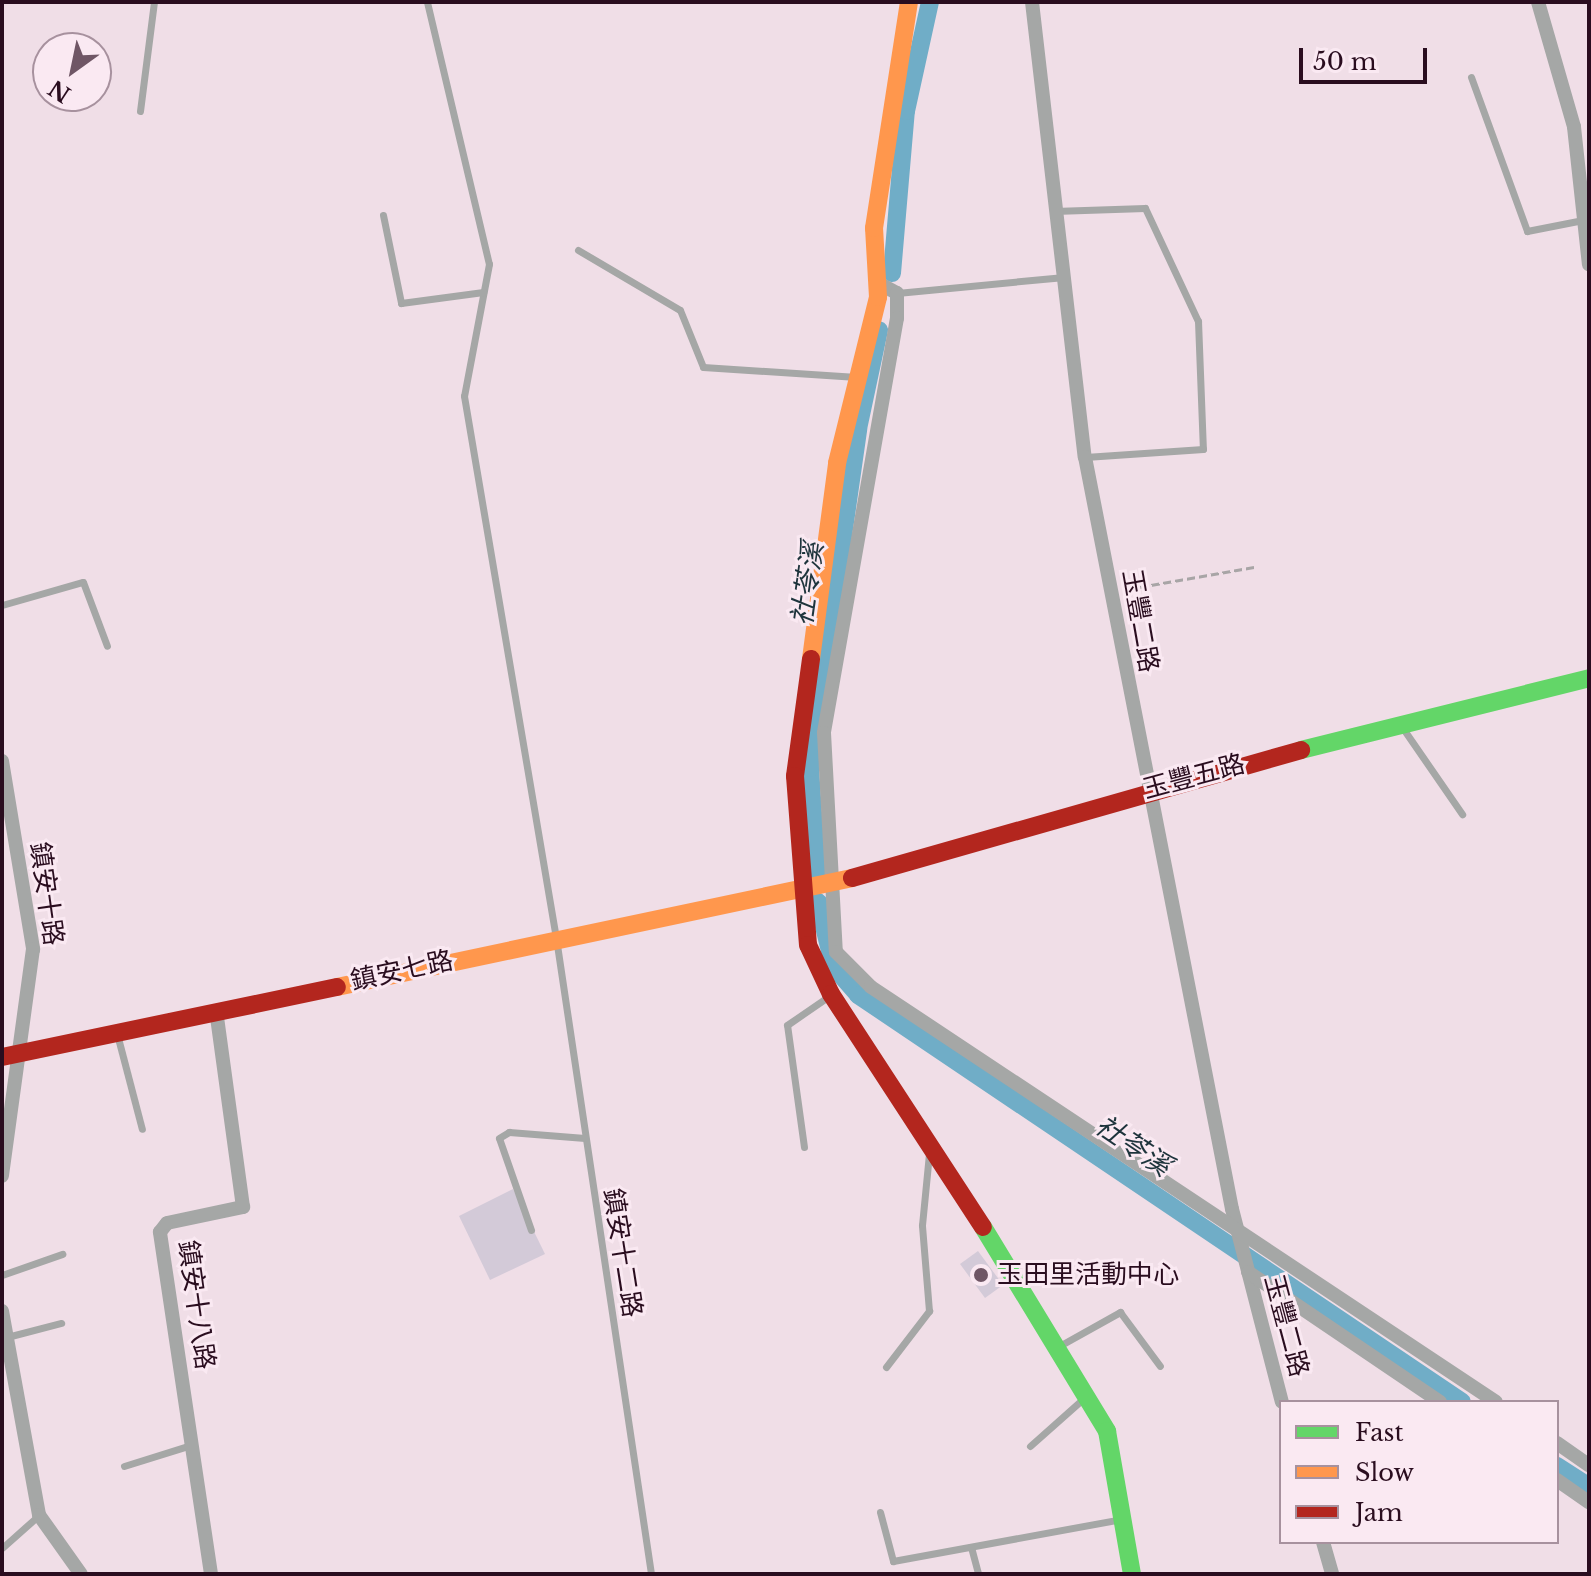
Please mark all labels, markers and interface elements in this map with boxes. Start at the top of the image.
north arrow [32,32,112,112]
scale bar [1303,32,1431,82]
text: 50 m [1313,47,1376,76]
text: N [44,74,76,108]
water label: 社苓溪 [786,540,830,628]
street label: 玉豐二路 [1116,567,1164,675]
street label: 玉豐五路 [1140,748,1248,806]
street label: 鎮安十路 [23,840,69,948]
street label: 鎮安七路 [348,945,456,997]
water label: 社苓溪 [1089,1109,1177,1183]
street label: 鎮安十二路 [596,1186,648,1320]
street label: 鎮安十八路 [172,1238,220,1372]
place label: 玉田里活動中心 [997,1259,1179,1291]
marker: 玉田里活動中心 [972,1266,990,1284]
street label: 玉豐二路 [1257,1272,1315,1380]
legend [1279,1400,1559,1544]
text: Fast [1355,1418,1403,1447]
text: Slow [1355,1458,1414,1487]
text: Jam [1355,1498,1403,1527]

